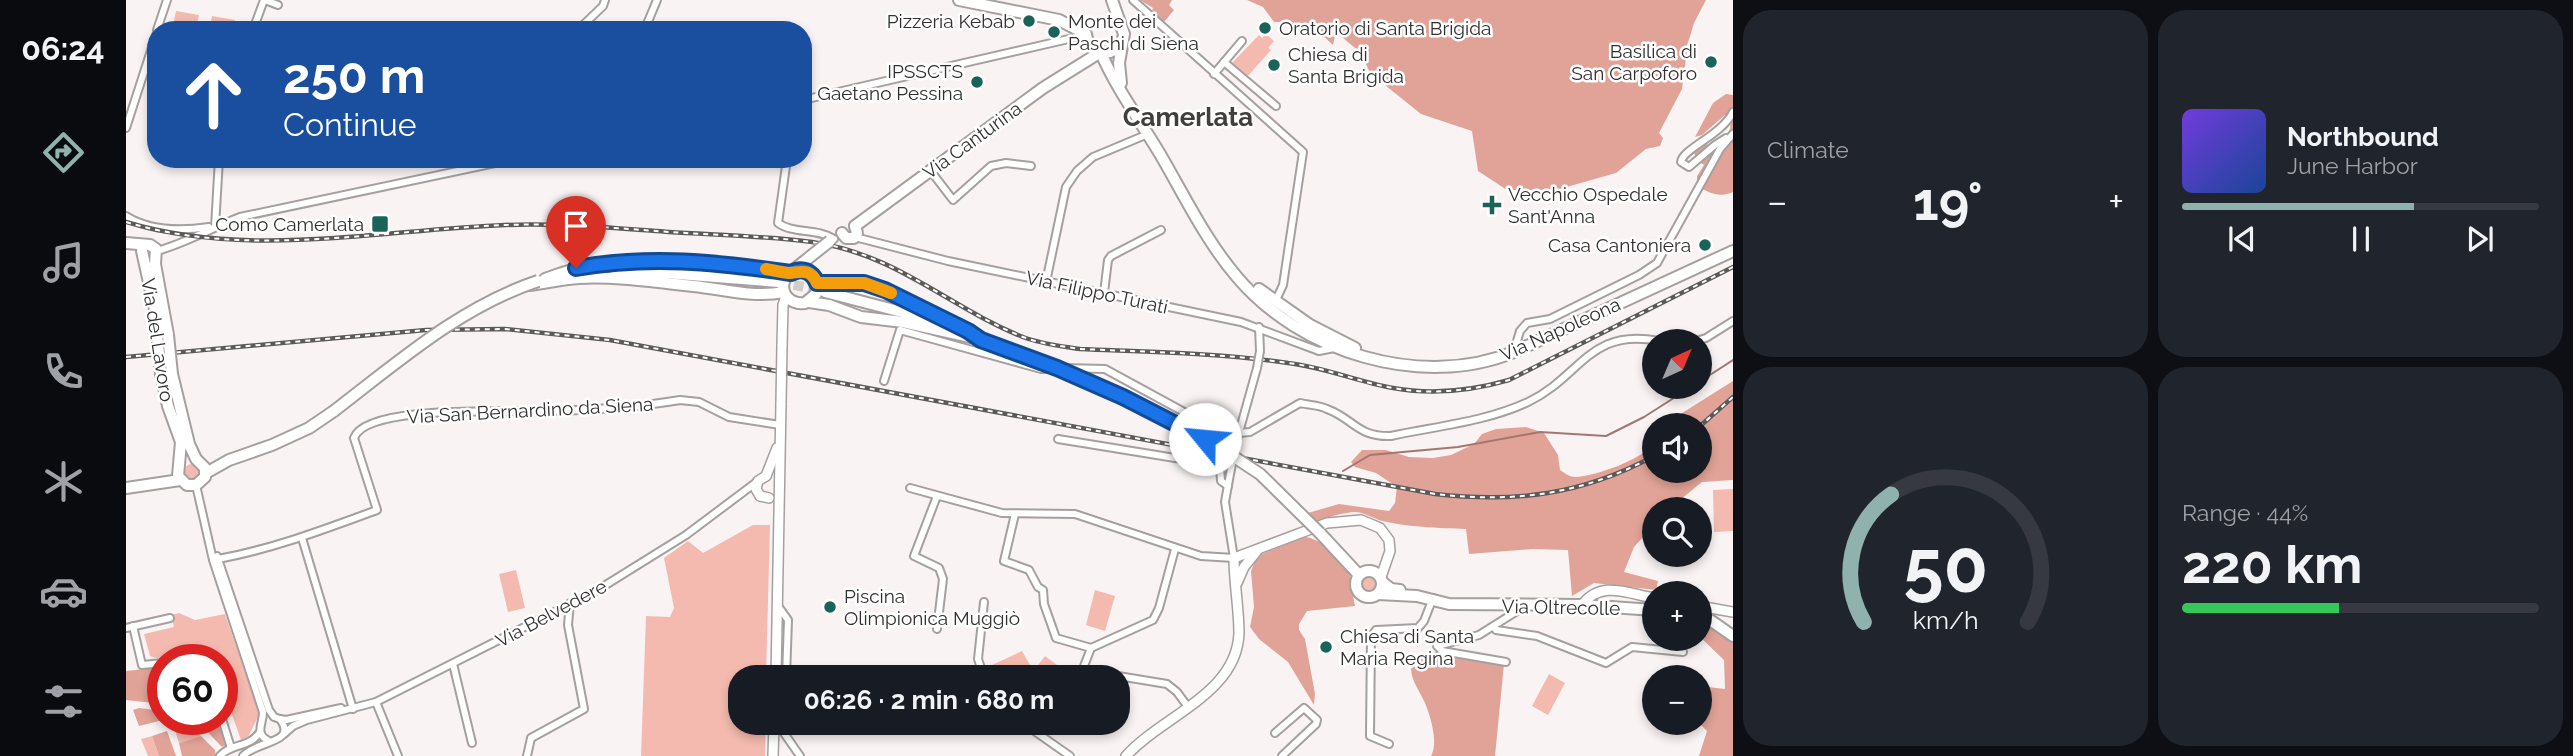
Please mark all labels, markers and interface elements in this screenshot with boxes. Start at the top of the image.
place label: Pizzeria Kebab [887,10,1015,32]
place label: Monte dei Paschi di Siena [1068,10,1199,54]
marker: Pizzeria Kebab [1021,13,1037,29]
place label: Oratorio di Santa Brigida [1279,17,1491,39]
marker: Oratorio di Santa Brigida [1257,20,1273,36]
marker: Monte dei Paschi di Siena [1046,24,1062,40]
text: 06:24 [21,30,105,67]
place label: Basilica di San Carpoforo [1571,40,1697,84]
place label: Chiesa di Santa Brigida [1288,43,1404,87]
text: 250 m [283,47,425,104]
icon: ahead [168,49,259,140]
marker: Basilica di San Carpoforo [1703,54,1719,70]
marker: Chiesa di Santa Brigida [1266,57,1282,73]
place label: IPSSCTS Gaetano Pessina [817,60,963,104]
marker: IPSSCTS Gaetano Pessina [969,74,985,90]
street label: Via Canturina [918,97,1026,183]
district label: Camerlata [1123,102,1253,132]
text: Continue [283,106,417,143]
text: Northbound [2287,122,2439,152]
icon: directions [39,128,88,177]
text: Climate [1767,136,1849,163]
text: June Harbor [2287,152,2418,179]
text: 19° [1913,171,1983,232]
text: − [1767,179,1787,224]
text: + [2108,179,2124,224]
place label: Vecchio Ospedale Sant'Anna [1508,183,1668,227]
marker: Vecchio Ospedale Sant'Anna [1482,195,1502,215]
pin [546,196,606,268]
icon: arrive [557,207,595,245]
place label: Como Camerlata [215,213,364,235]
marker: Como Camerlata [370,214,390,234]
icon: previous [2223,220,2261,258]
icon: pause [2342,220,2380,258]
icon: next [2461,220,2499,258]
place label: Casa Cantoniera [1548,234,1691,256]
marker: Casa Cantoniera [1697,237,1713,253]
icon: music [39,238,88,287]
street label: Via Filippo Turati [1024,266,1170,318]
street label: Via del Lavoro [137,277,179,403]
street label: Via Napoleona [1496,293,1624,365]
north arrow [1642,329,1712,399]
map controls [1642,329,1712,735]
icon: phone [39,347,88,396]
street label: Via San Bernardino da Siena [406,393,654,427]
position arrow [1168,402,1242,476]
button: sound [1642,413,1712,483]
icon: climate [39,457,88,506]
button: search [1642,497,1712,567]
text: Range · 44% [2182,499,2308,526]
text: 50 [1903,525,1988,610]
text: 220 km [2182,534,2363,595]
icon: car [39,567,88,616]
street label: Via Belvedere [492,575,610,651]
button: + [1642,581,1712,651]
place label: Piscina Olimpionica Muggiò [844,585,1020,629]
street label: Via Oltrecolle [1501,595,1621,619]
marker: Piscina Olimpionica Muggiò [822,599,838,615]
text: km/h [1913,605,1978,635]
place label: Chiesa di Santa Maria Regina [1340,625,1474,669]
marker: Chiesa di Santa Maria Regina [1318,639,1334,655]
speed limit sign: 60 [147,644,238,735]
button: − [1642,665,1712,735]
icon: filters [39,677,88,726]
text: 06:26 · 2 min · 680 m [804,685,1054,715]

